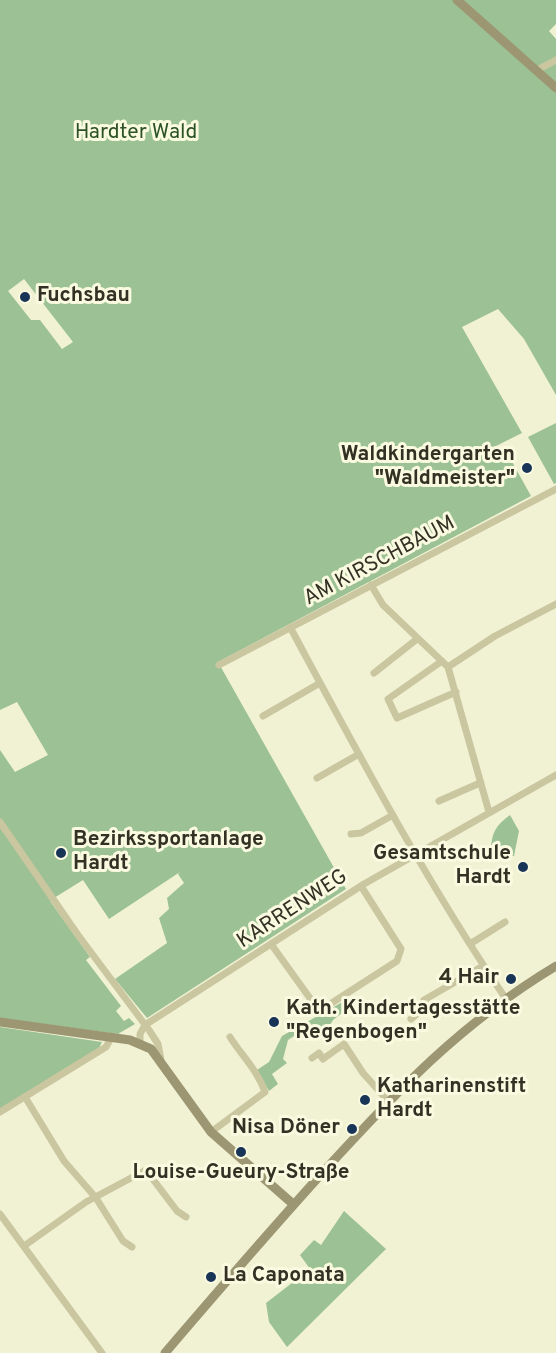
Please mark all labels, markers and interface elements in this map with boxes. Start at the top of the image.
park label: Hardter Wald [75,121,197,147]
place label: Fuchsbau [37,284,130,310]
marker: Fuchsbau [18,290,32,304]
place label: Waldkindergarten "Waldmeister" [341,443,515,493]
marker: Waldkindergarten "Waldmeister" [520,461,534,475]
street label: AM KIRSCHBAUM [300,512,460,612]
place label: Bezirkssportanlage Hardt [73,828,264,878]
place label: Gesamtschule Hardt [373,842,511,892]
marker: Bezirkssportanlage Hardt [54,846,68,860]
marker: Gesamtschule Hardt [516,860,530,874]
street label: KARRENWEG [233,865,353,955]
place label: 4 Hair [439,966,499,992]
marker: 4 Hair [504,972,518,986]
place label: Kath. Kindertagesstätte "Regenbogen" [286,997,520,1047]
marker: Kath. Kindertagesstätte "Regenbogen" [267,1015,281,1029]
place label: Katharinenstift Hardt [377,1075,526,1125]
marker: Katharinenstift Hardt [358,1093,372,1107]
place label: Nisa Döner [232,1116,340,1142]
marker: Nisa Döner [345,1122,359,1136]
marker: Louise-Gueury-Straße [234,1145,248,1159]
place label: Louise-Gueury-Straße [133,1161,349,1187]
place label: La Caponata [223,1264,345,1290]
marker: La Caponata [204,1270,218,1284]

